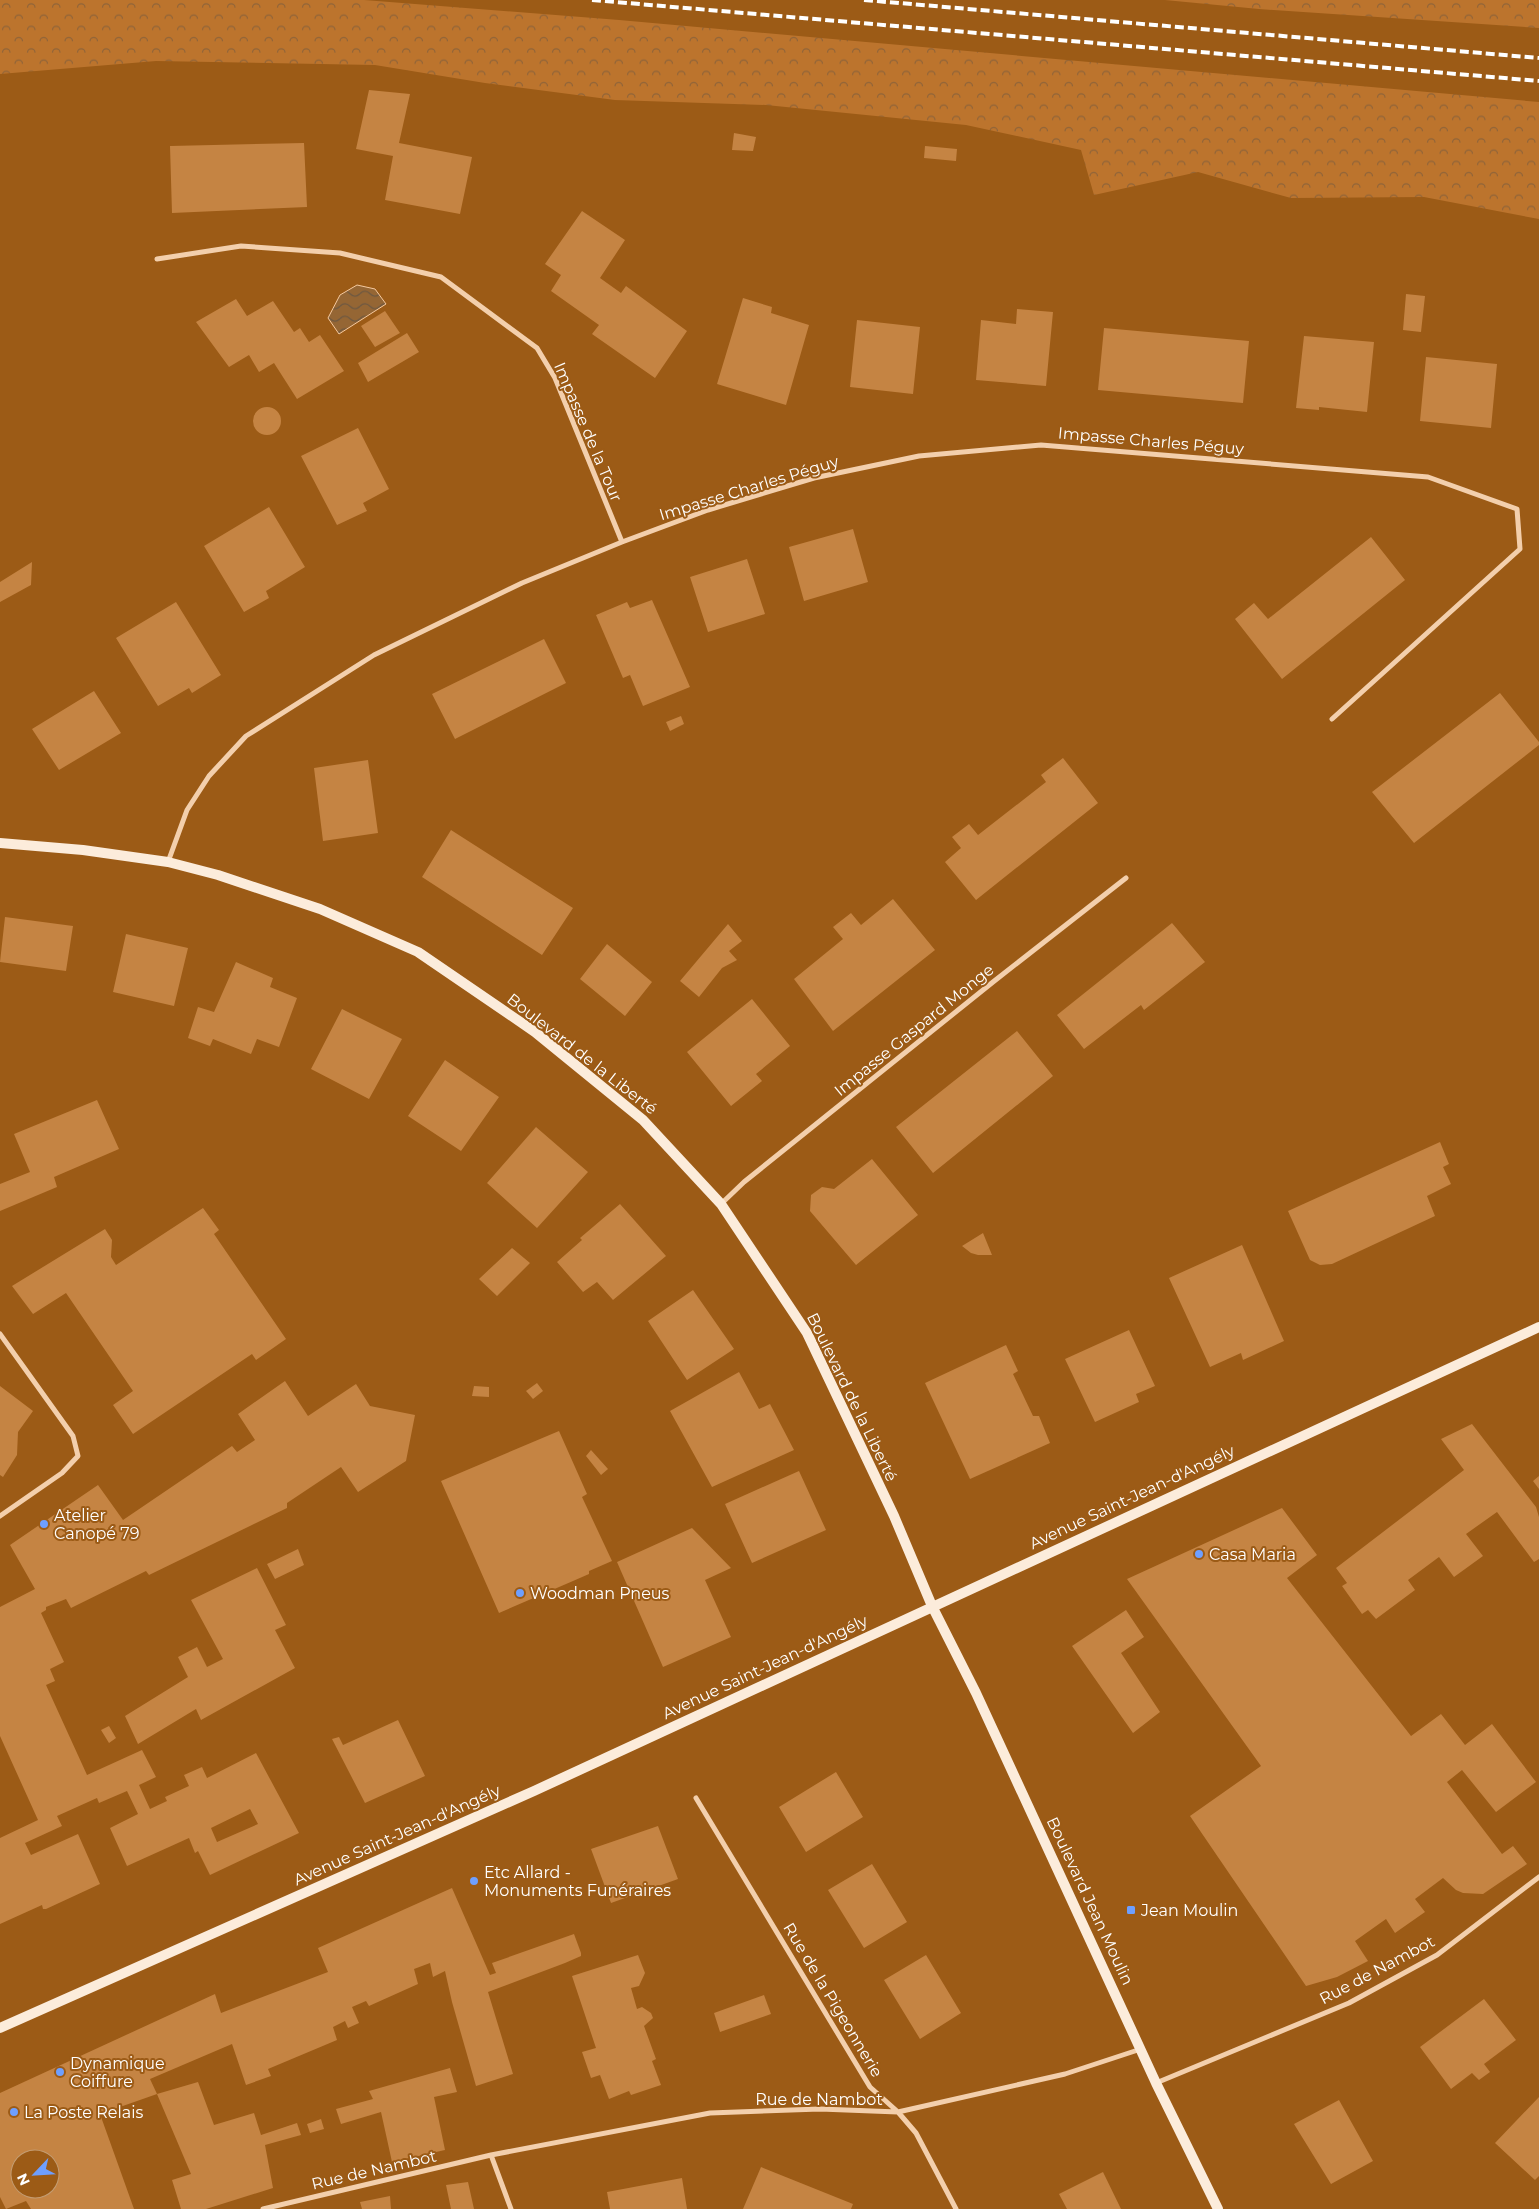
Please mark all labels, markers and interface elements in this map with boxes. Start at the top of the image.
street label: Impasse de la Tour [550,359,626,505]
street label: Impasse Charles Péguy [1057,423,1245,459]
street label: Impasse Charles Péguy [657,452,841,524]
street label: Impasse Gaspard Monge [831,960,997,1100]
street label: Boulevard de la Liberté [503,990,661,1118]
street label: Boulevard de la Liberté [803,1310,901,1484]
street label: Avenue Saint-Jean-d'Angély [1026,1441,1238,1553]
place label: Atelier Canopé 79 [54,1506,139,1543]
marker: Atelier Canopé 79 [38,1518,50,1530]
place label: Casa Maria [1209,1545,1296,1564]
marker: Casa Maria [1193,1548,1205,1560]
place label: Woodman Pneus [530,1584,670,1603]
marker: Woodman Pneus [514,1587,526,1599]
street label: Avenue Saint-Jean-d'Angély [659,1611,871,1723]
street label: Avenue Saint-Jean-d'Angély [291,1781,504,1889]
street label: Boulevard Jean Moulin [1043,1814,1137,1988]
place label: Etc Allard - Monuments Funéraires [484,1863,671,1900]
marker: Etc Allard - Monuments Funéraires [468,1875,480,1887]
place label: Jean Moulin [1140,1901,1238,1920]
marker: Jean Moulin [1125,1904,1137,1916]
street label: Rue de la Pigeonnerie [779,1919,887,2081]
street label: Rue de Nambot [1316,1931,1438,2008]
place label: Dynamique Coiffure [70,2054,165,2091]
marker: Dynamique Coiffure [54,2066,66,2078]
street label: Rue de Nambot [755,2090,883,2109]
place label: La Poste Relais [24,2103,144,2122]
marker: La Poste Relais [8,2106,20,2118]
street label: Rue de Nambot [310,2146,439,2194]
north arrow [10,2149,60,2199]
text: N [13,2171,34,2188]

